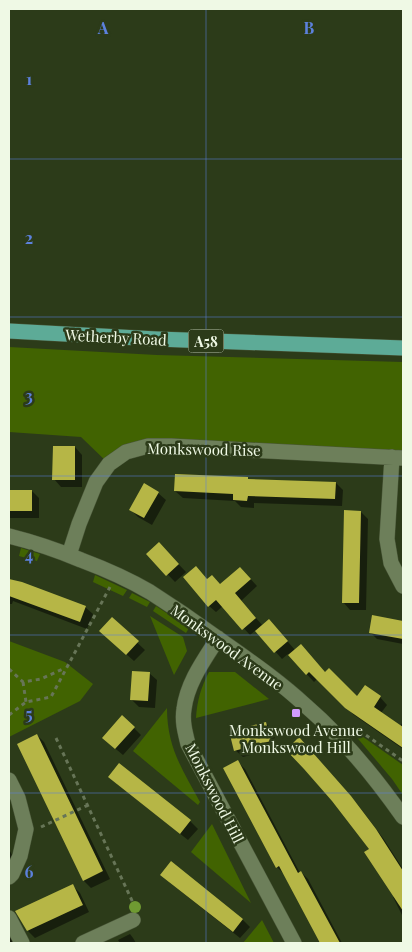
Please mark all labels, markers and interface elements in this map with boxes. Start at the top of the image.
text: A [97,17,109,38]
text: B [304,17,315,38]
text: 1 [26,68,32,89]
text: 2 [25,227,33,248]
street label: Wetherby Road [64,324,168,350]
road number: A58 [188,330,224,352]
text: 3 [25,385,33,406]
street label: Monkswood Rise [147,438,261,460]
text: 4 [25,544,33,565]
street label: Monkswood Avenue [167,599,287,695]
text: 5 [25,703,33,724]
marker: Monkswood Avenue Monkswood Hill [290,707,302,719]
place label: Monkswood Avenue Monkswood Hill [229,720,363,757]
street label: Monkswood Hill [181,740,249,846]
text: 6 [25,861,34,882]

